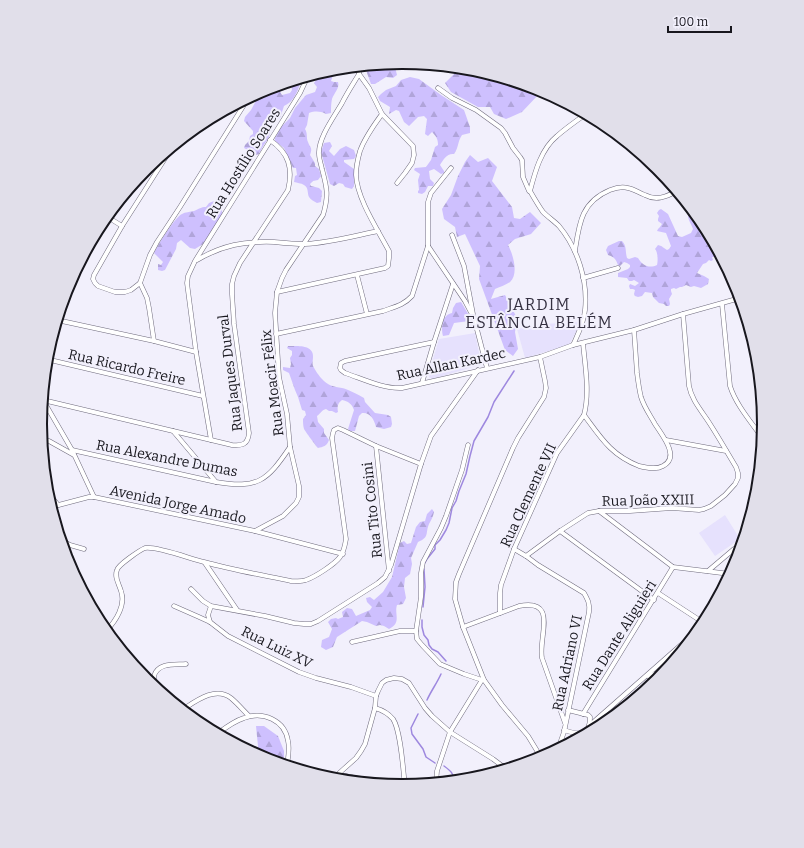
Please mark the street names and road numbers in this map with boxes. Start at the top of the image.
street label: Rua Hostílio Soares [203,105,284,221]
street label: Rua Jaques Durval [215,313,246,432]
street label: Rua Moacir Félix [258,329,287,437]
street label: Rua Allan Kardec [395,345,507,384]
street label: Rua Ricardo Freire [67,346,187,389]
street label: Rua Alexandre Dumas [95,436,239,481]
street label: Rua Clemente VII [497,440,560,550]
street label: Rua Tito Cosini [359,461,386,559]
street label: Avenida Jorge Amado [108,482,248,527]
street label: Rua João XXIII [601,491,695,510]
street label: Rua Dante Aliguieri [579,577,660,693]
street label: Rua Adriano VI [549,613,586,713]
street label: Rua Luiz XV [238,623,315,672]

